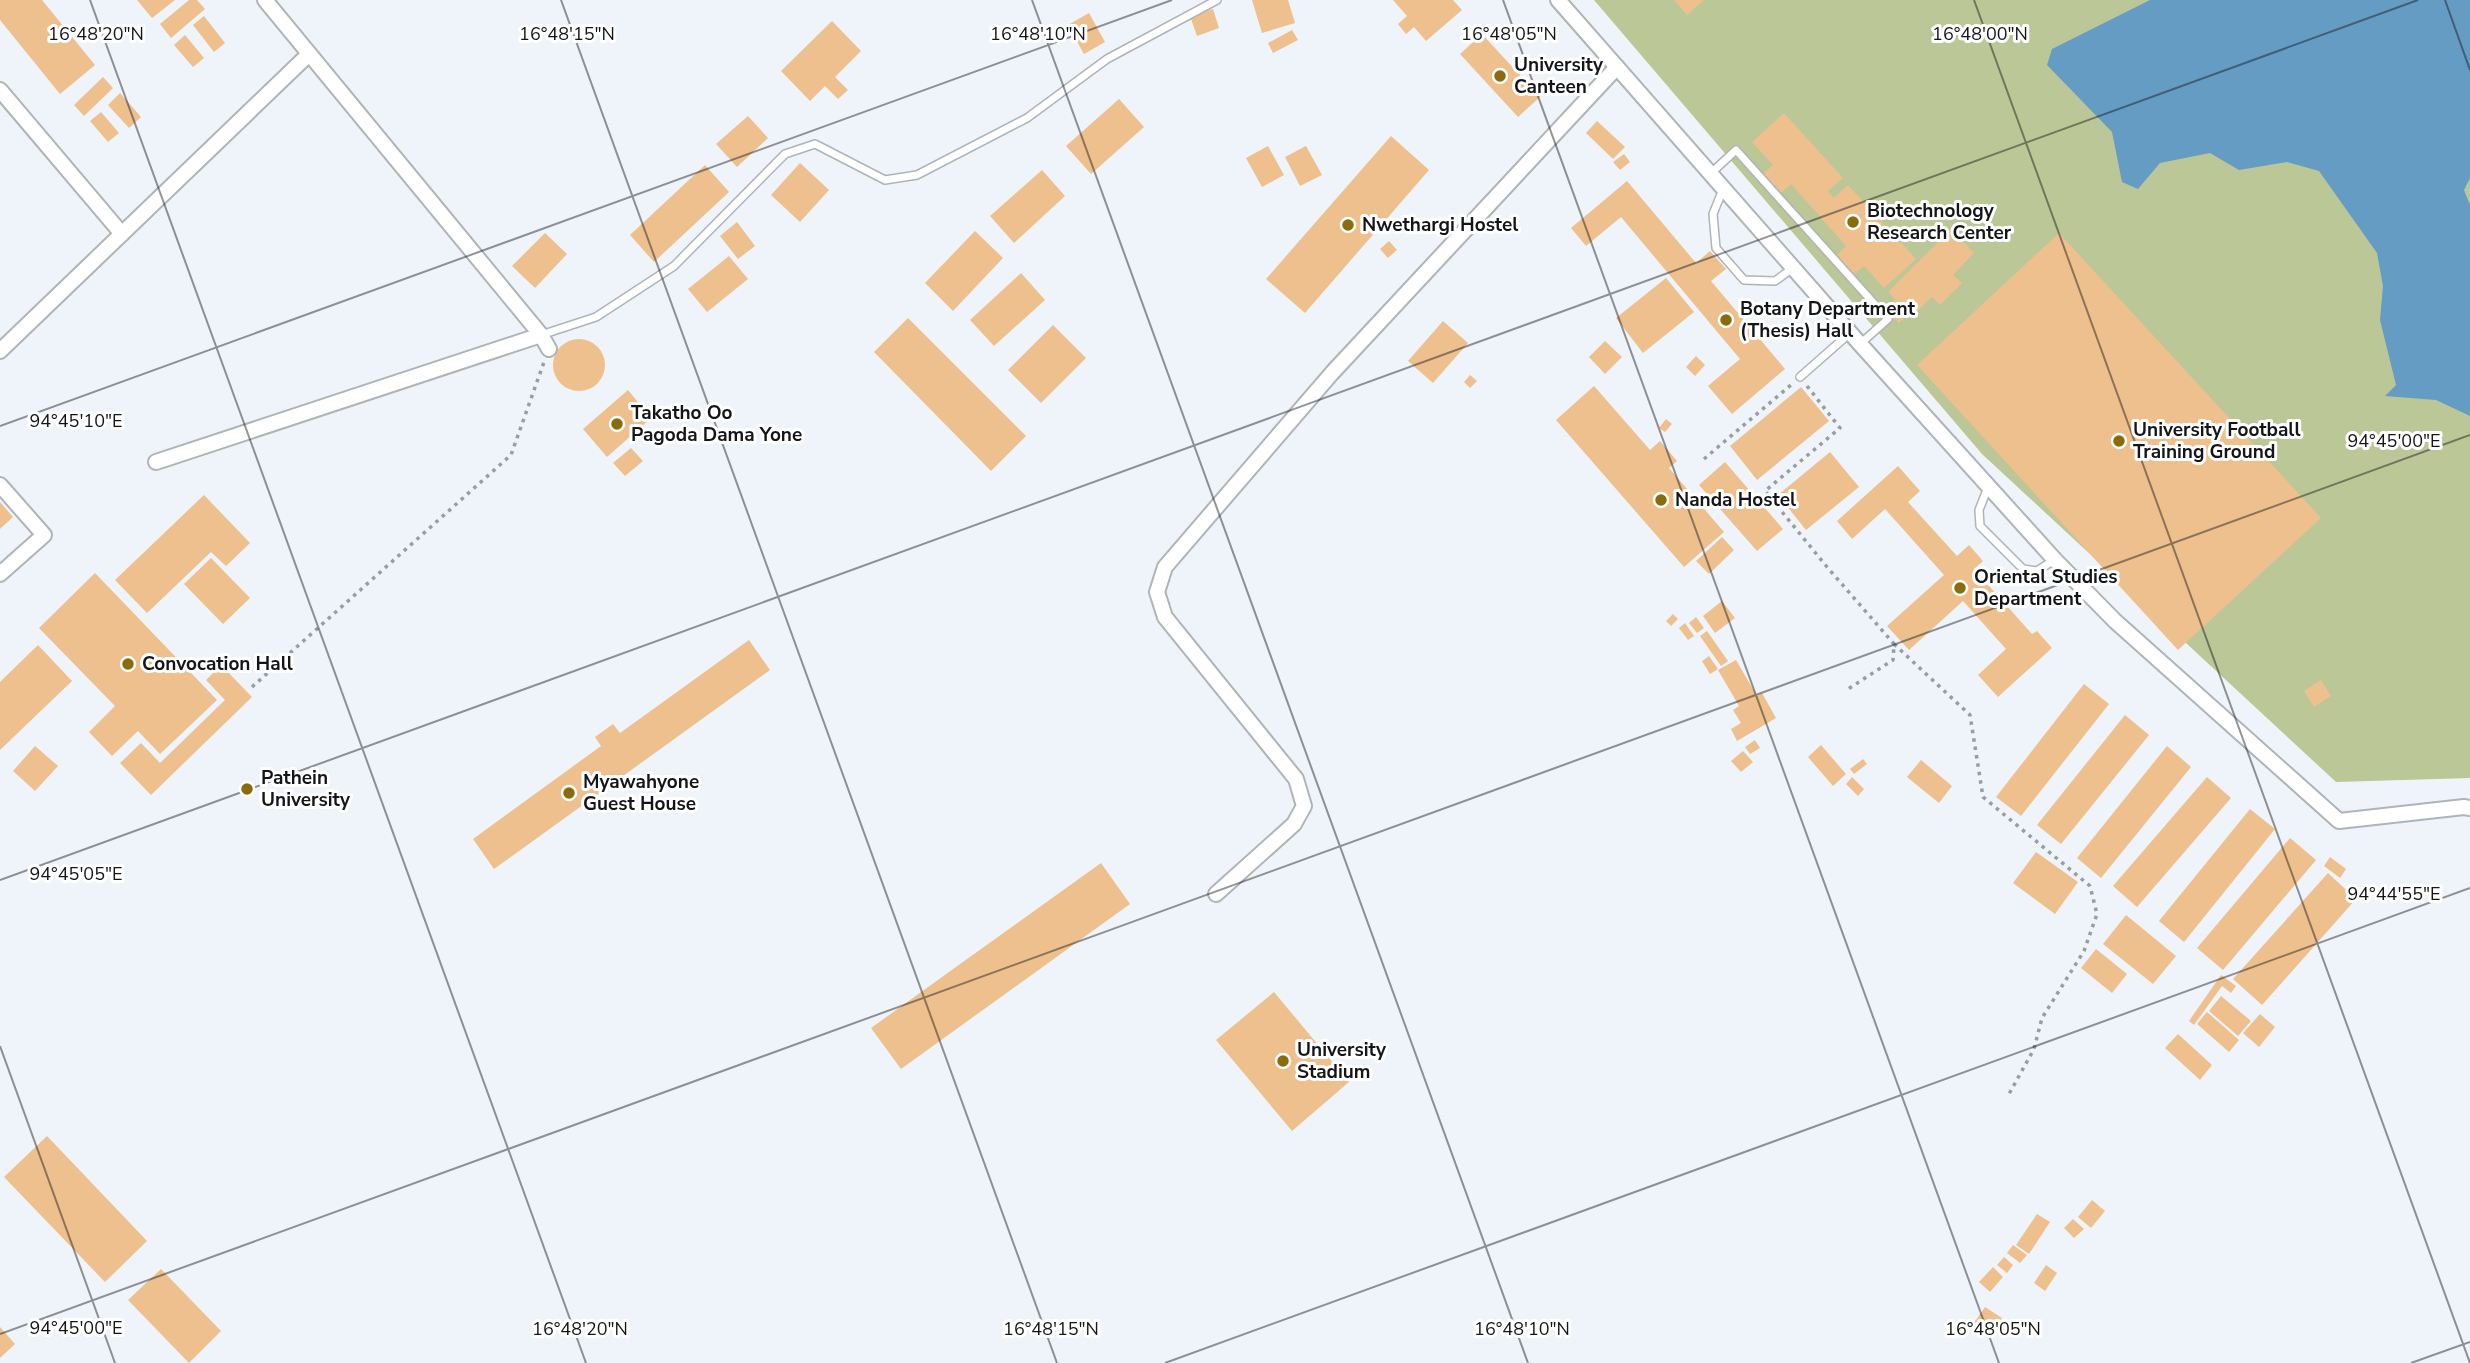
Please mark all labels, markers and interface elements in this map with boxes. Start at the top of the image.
text: 16°48'20"N [48,22,144,46]
text: 16°48'15"N [519,22,615,46]
text: 16°48'10"N [990,22,1086,46]
text: 16°48'05"N [1461,22,1557,46]
text: 16°48'00"N [1932,22,2028,46]
place label: University Canteen [1514,52,1604,100]
marker: University Canteen [1492,68,1508,84]
place label: Biotechnology Research Center [1867,198,2012,246]
place label: Nwethargi Hostel [1362,212,1518,238]
marker: Biotechnology Research Center [1845,214,1861,230]
marker: Nwethargi Hostel [1340,217,1356,233]
place label: Botany Department (Thesis) Hall [1740,296,1916,344]
marker: Botany Department (Thesis) Hall [1718,312,1734,328]
place label: Takatho Oo Pagoda Dama Yone [631,400,802,448]
text: 94°45'10"E [30,409,123,433]
marker: Takatho Oo Pagoda Dama Yone [609,416,625,432]
place label: University Football Training Ground [2133,417,2301,465]
text: 94°45'00"E [2348,429,2441,453]
marker: University Football Training Ground [2111,433,2127,449]
place label: Nanda Hostel [1675,487,1796,513]
marker: Nanda Hostel [1653,492,1669,508]
place label: Oriental Studies Department [1974,564,2118,612]
marker: Oriental Studies Department [1952,580,1968,596]
place label: Convocation Hall [142,651,293,677]
marker: Convocation Hall [120,656,136,672]
place label: Pathein University [261,765,351,813]
place label: Myawahyone Guest House [583,769,699,817]
marker: Pathein University [239,781,255,797]
marker: Myawahyone Guest House [561,785,577,801]
text: 94°45'05"E [30,862,123,886]
text: 94°44'55"E [2348,882,2441,906]
place label: University Stadium [1297,1037,1387,1085]
marker: University Stadium [1275,1053,1291,1069]
text: 94°45'00"E [30,1316,123,1340]
text: 16°48'20"N [532,1317,628,1341]
text: 16°48'15"N [1003,1317,1099,1341]
text: 16°48'10"N [1474,1317,1570,1341]
text: 16°48'05"N [1945,1317,2041,1341]

